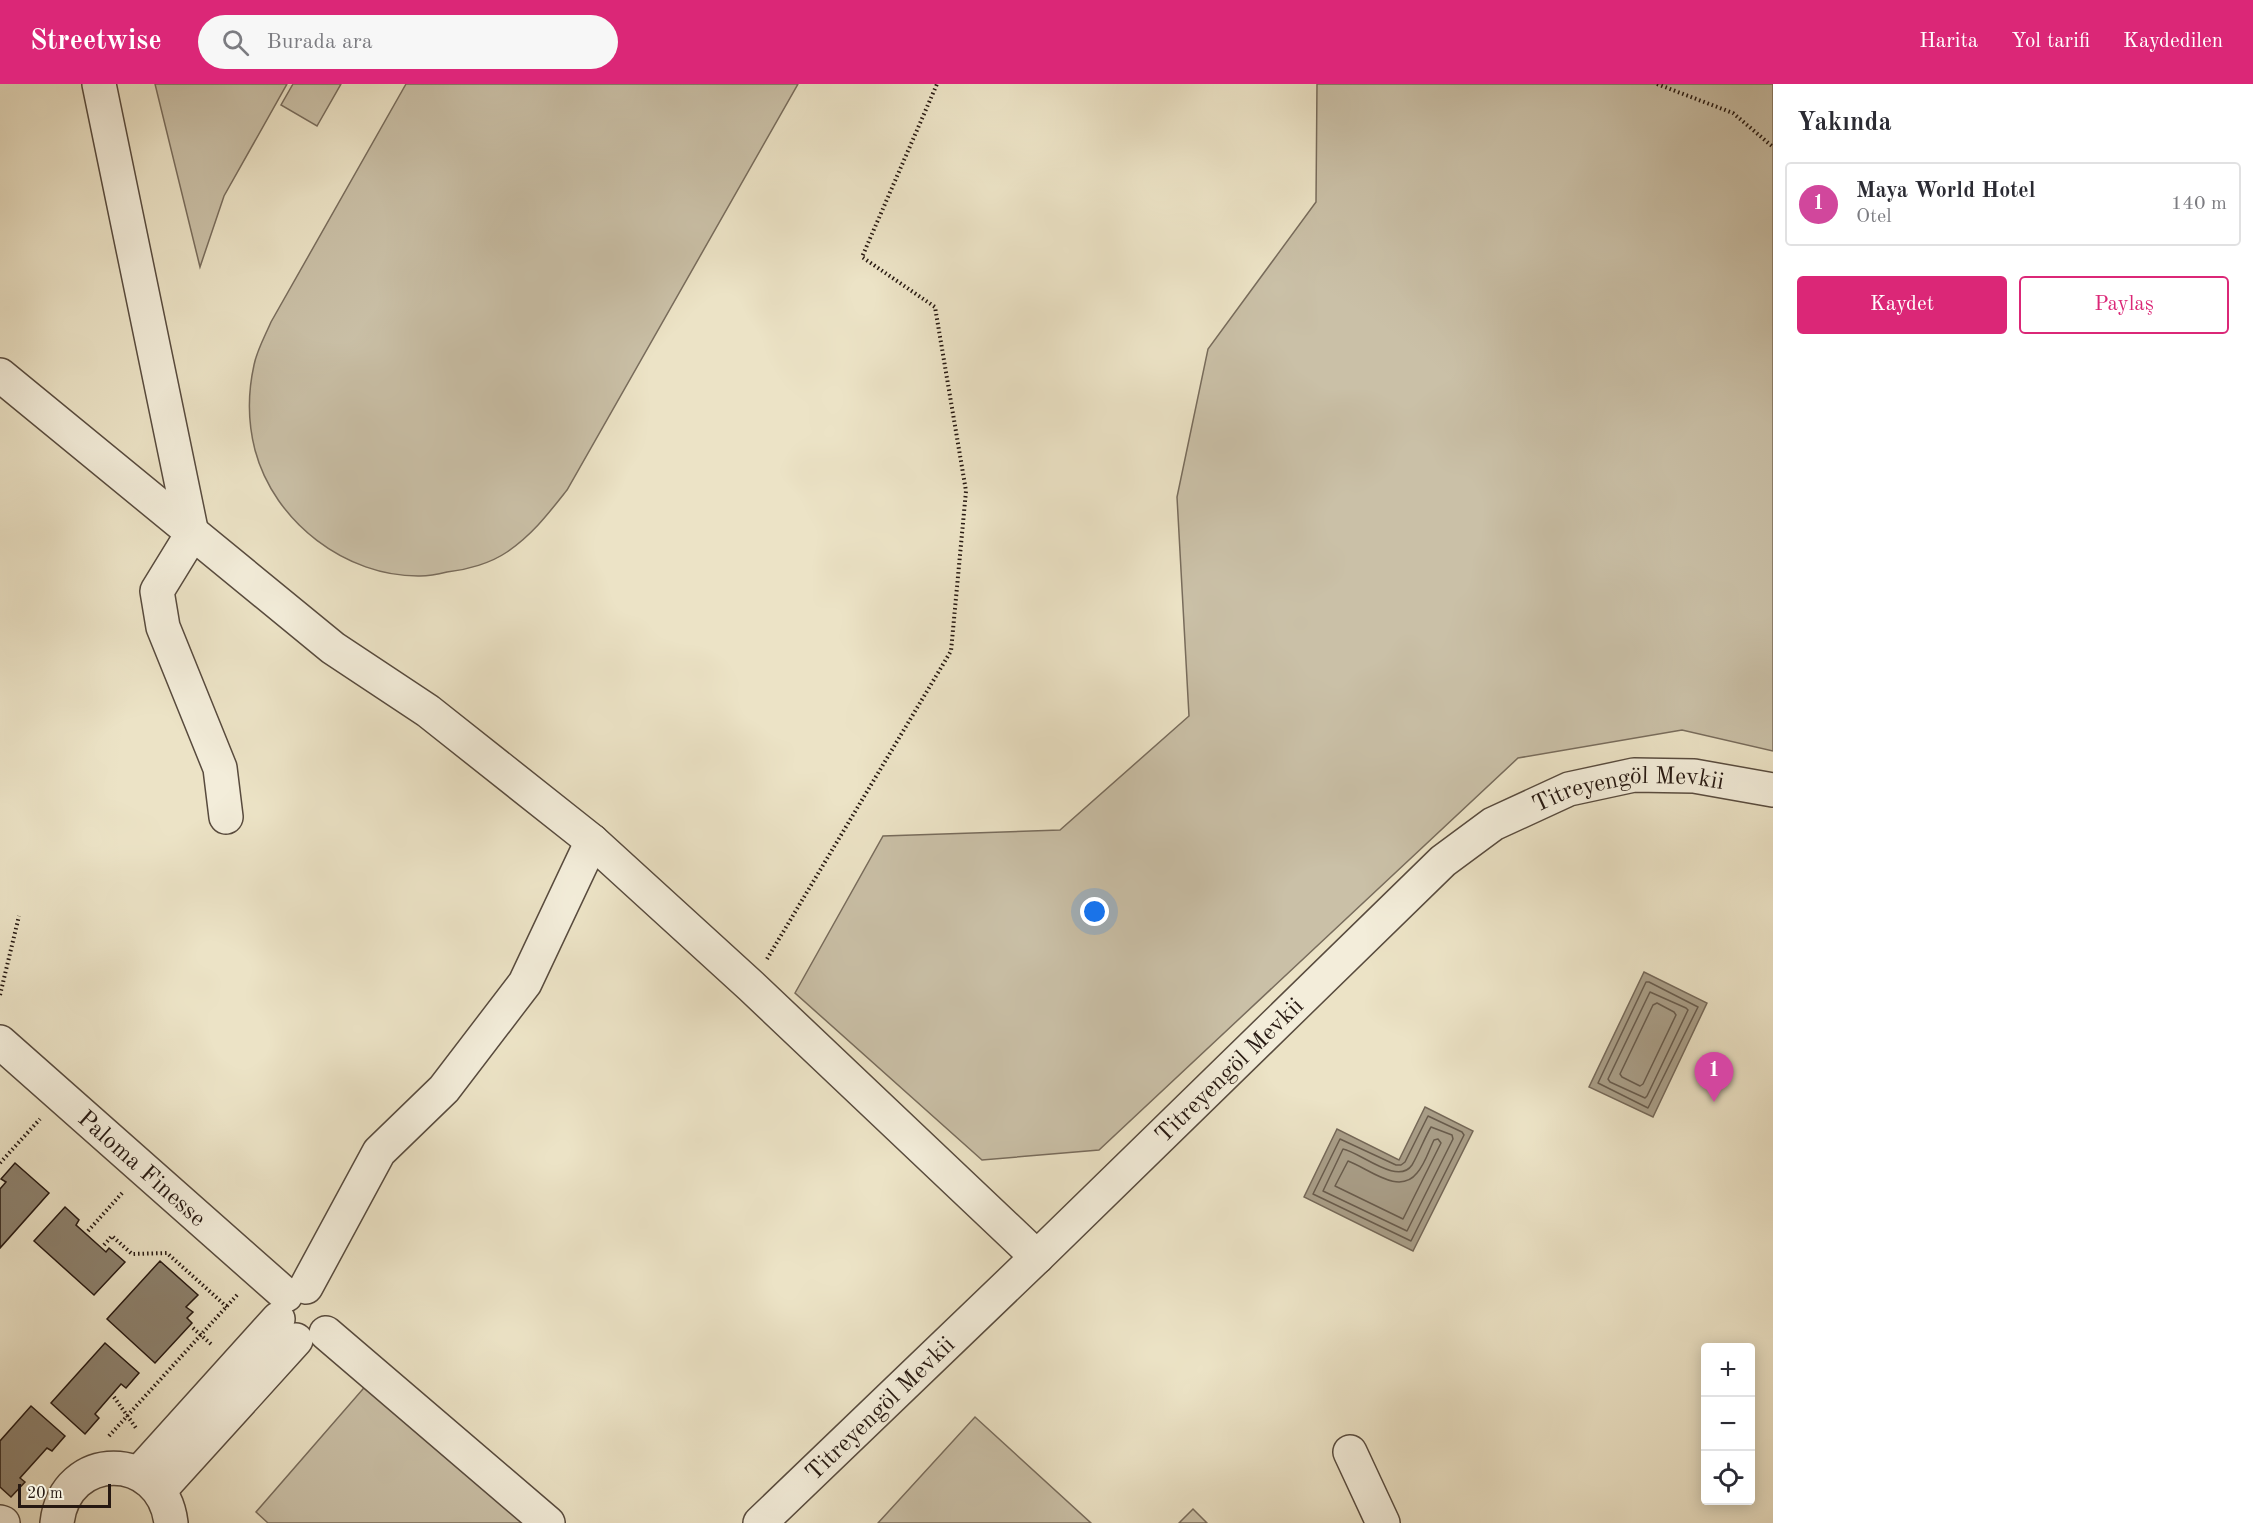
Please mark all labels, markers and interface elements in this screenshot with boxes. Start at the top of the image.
search box [198,15,618,69]
icon: search [219,26,252,59]
text: Streetwise [30,28,162,56]
text: Burada ara [267,31,373,53]
text: Harita [1919,31,1978,52]
text: Yol tarifi [2011,31,2090,52]
text: Kaydedilen [2123,31,2223,52]
text: Yakında [1797,110,1892,136]
text: Maya World Hotel [1856,180,2036,202]
text: 1 [1813,194,1824,214]
text: 140 m [2171,194,2227,214]
text: Otel [1856,207,1892,227]
button: Kaydet [1797,276,2007,334]
button: Paylaş [2019,276,2229,334]
street label: Titreyengöl Mevkii [1529,765,1726,818]
your location [1080,897,1109,926]
street label: Titreyengöl Mevkii [1152,994,1309,1148]
pin: 1 [1694,1052,1734,1102]
street label: Paloma Finesse [72,1107,210,1232]
street label: Titreyengöl Mevkii [802,1333,960,1486]
map controls [1701,1343,1755,1505]
button: + [1701,1343,1755,1397]
button: − [1701,1397,1755,1451]
button: locate [1701,1451,1755,1505]
scale bar [18,1481,111,1508]
text: 20 m [27,1486,63,1502]

